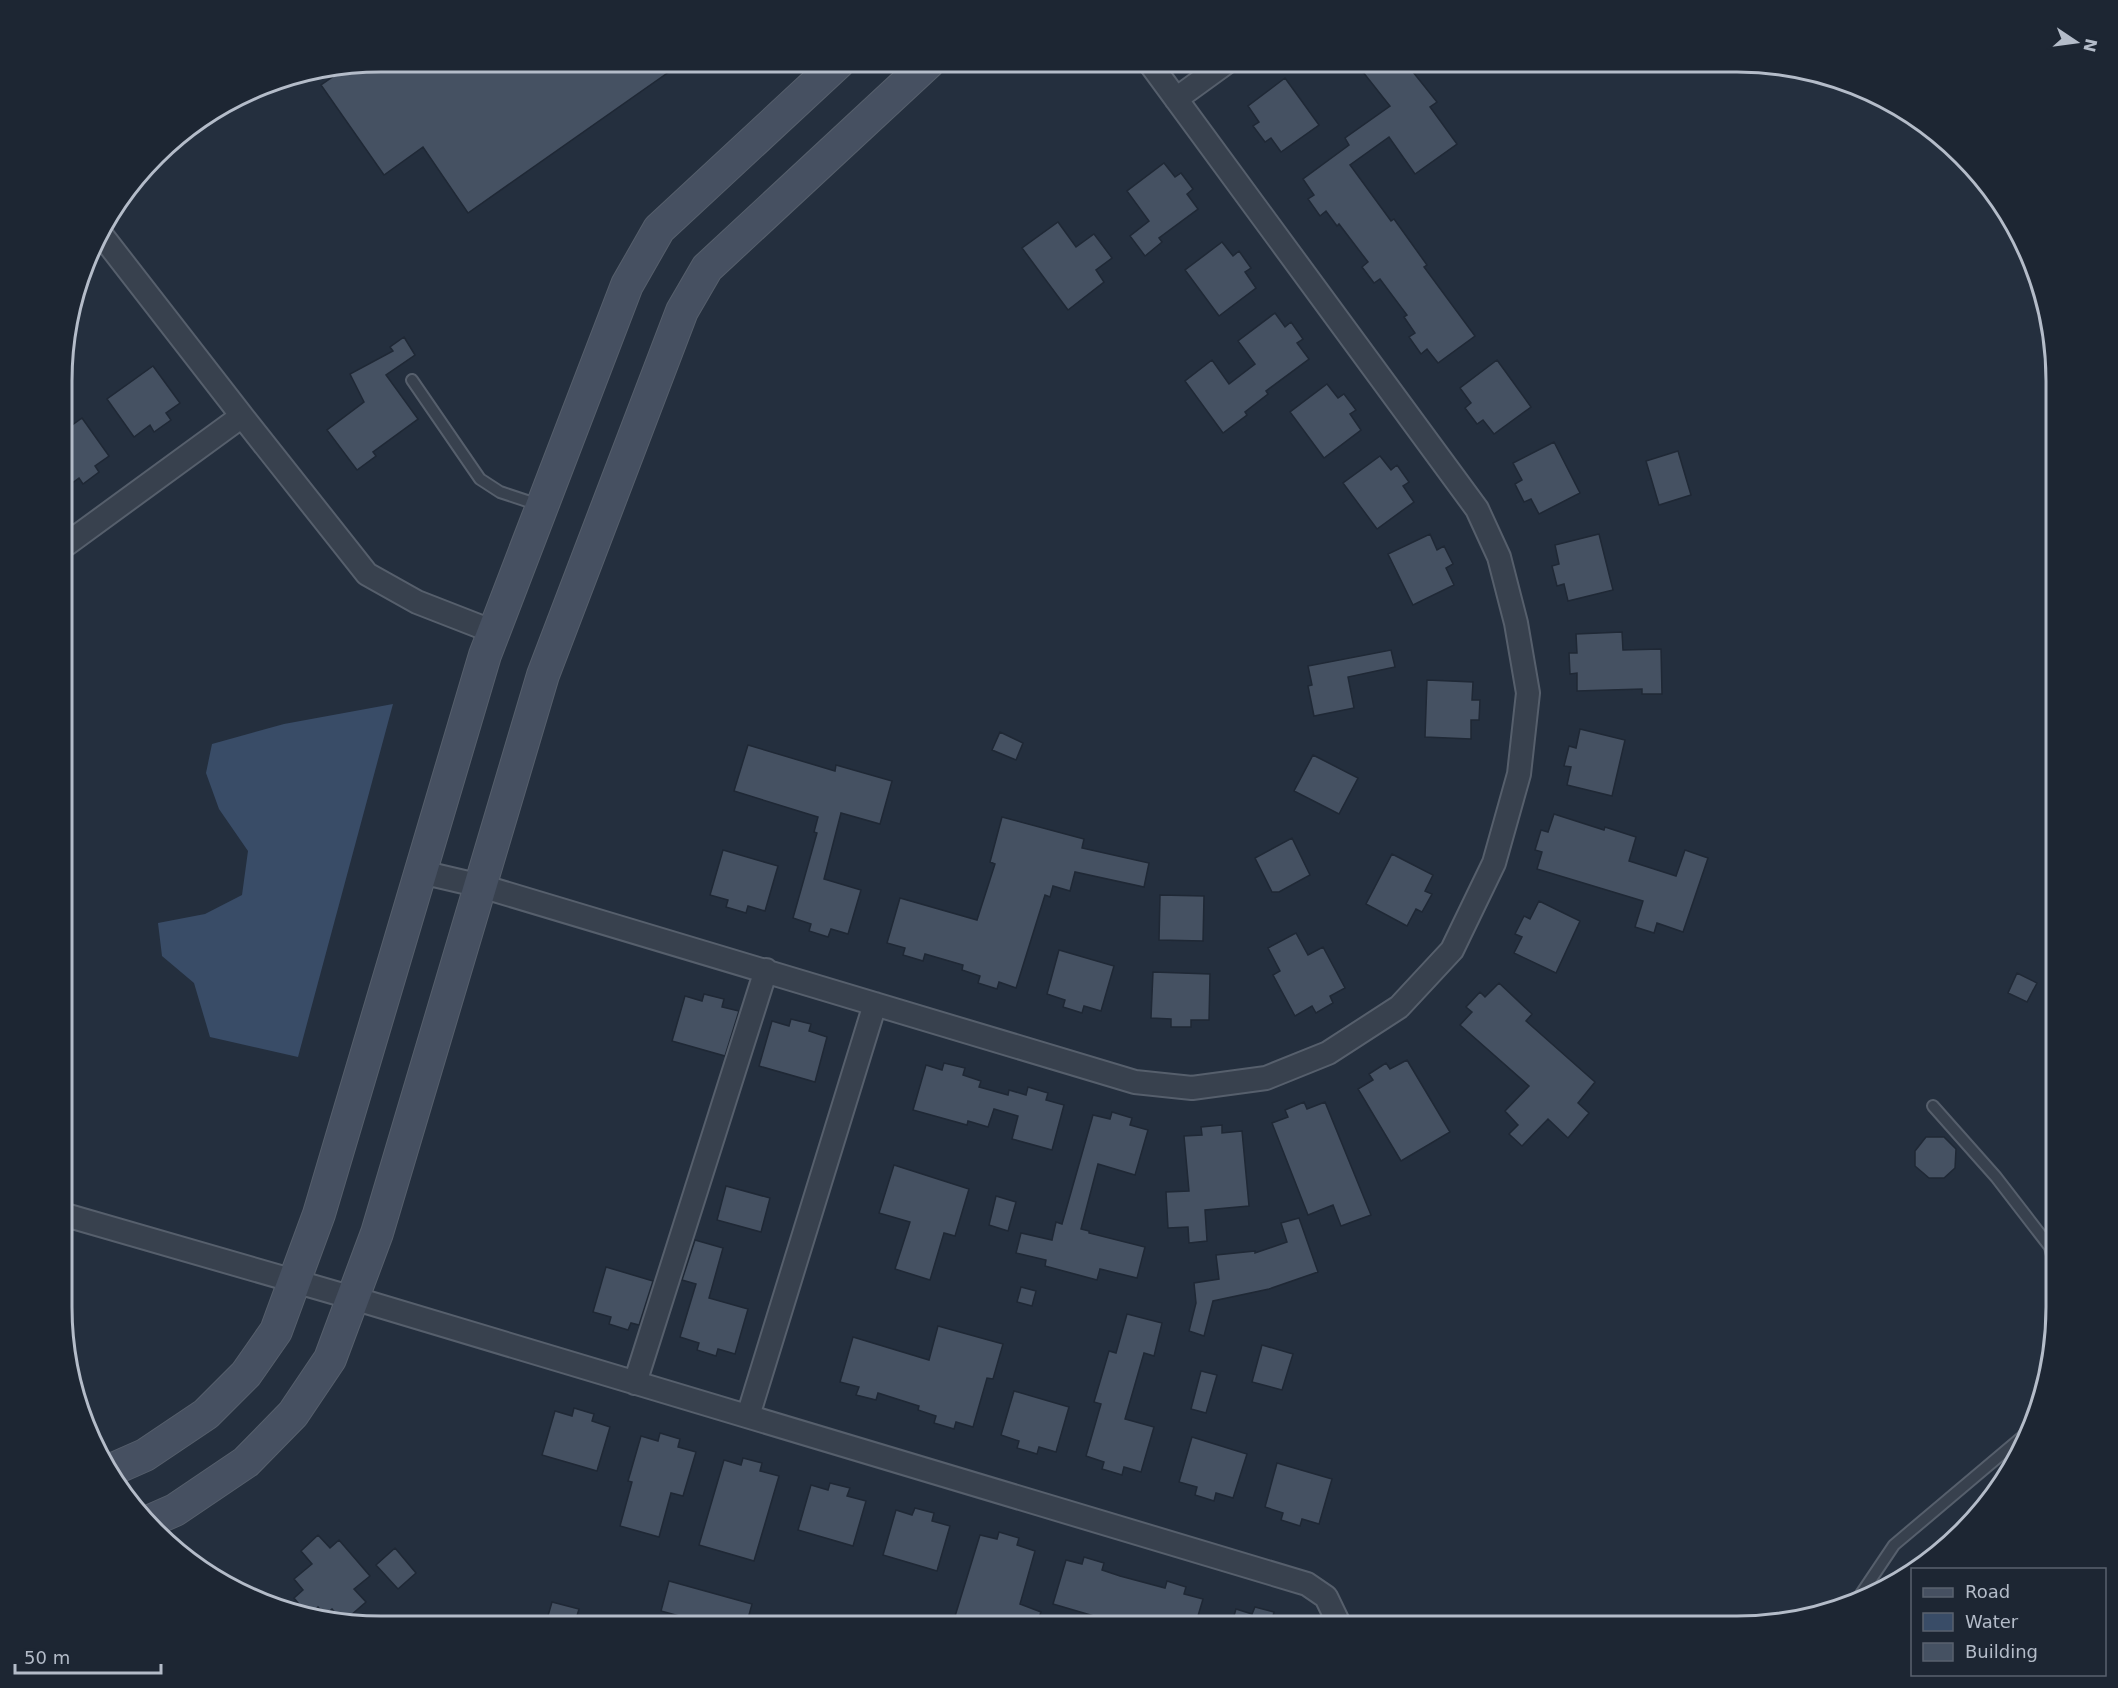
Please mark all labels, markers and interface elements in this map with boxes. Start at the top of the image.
north arrow [2046,12,2106,72]
text: N [2079,37,2101,54]
legend [1911,1568,2106,1676]
text: Road [1965,1581,2010,1602]
text: Water [1965,1611,2019,1632]
scale bar [15,1637,160,1675]
text: Building [1965,1641,2038,1662]
text: 50 m [24,1647,70,1668]

